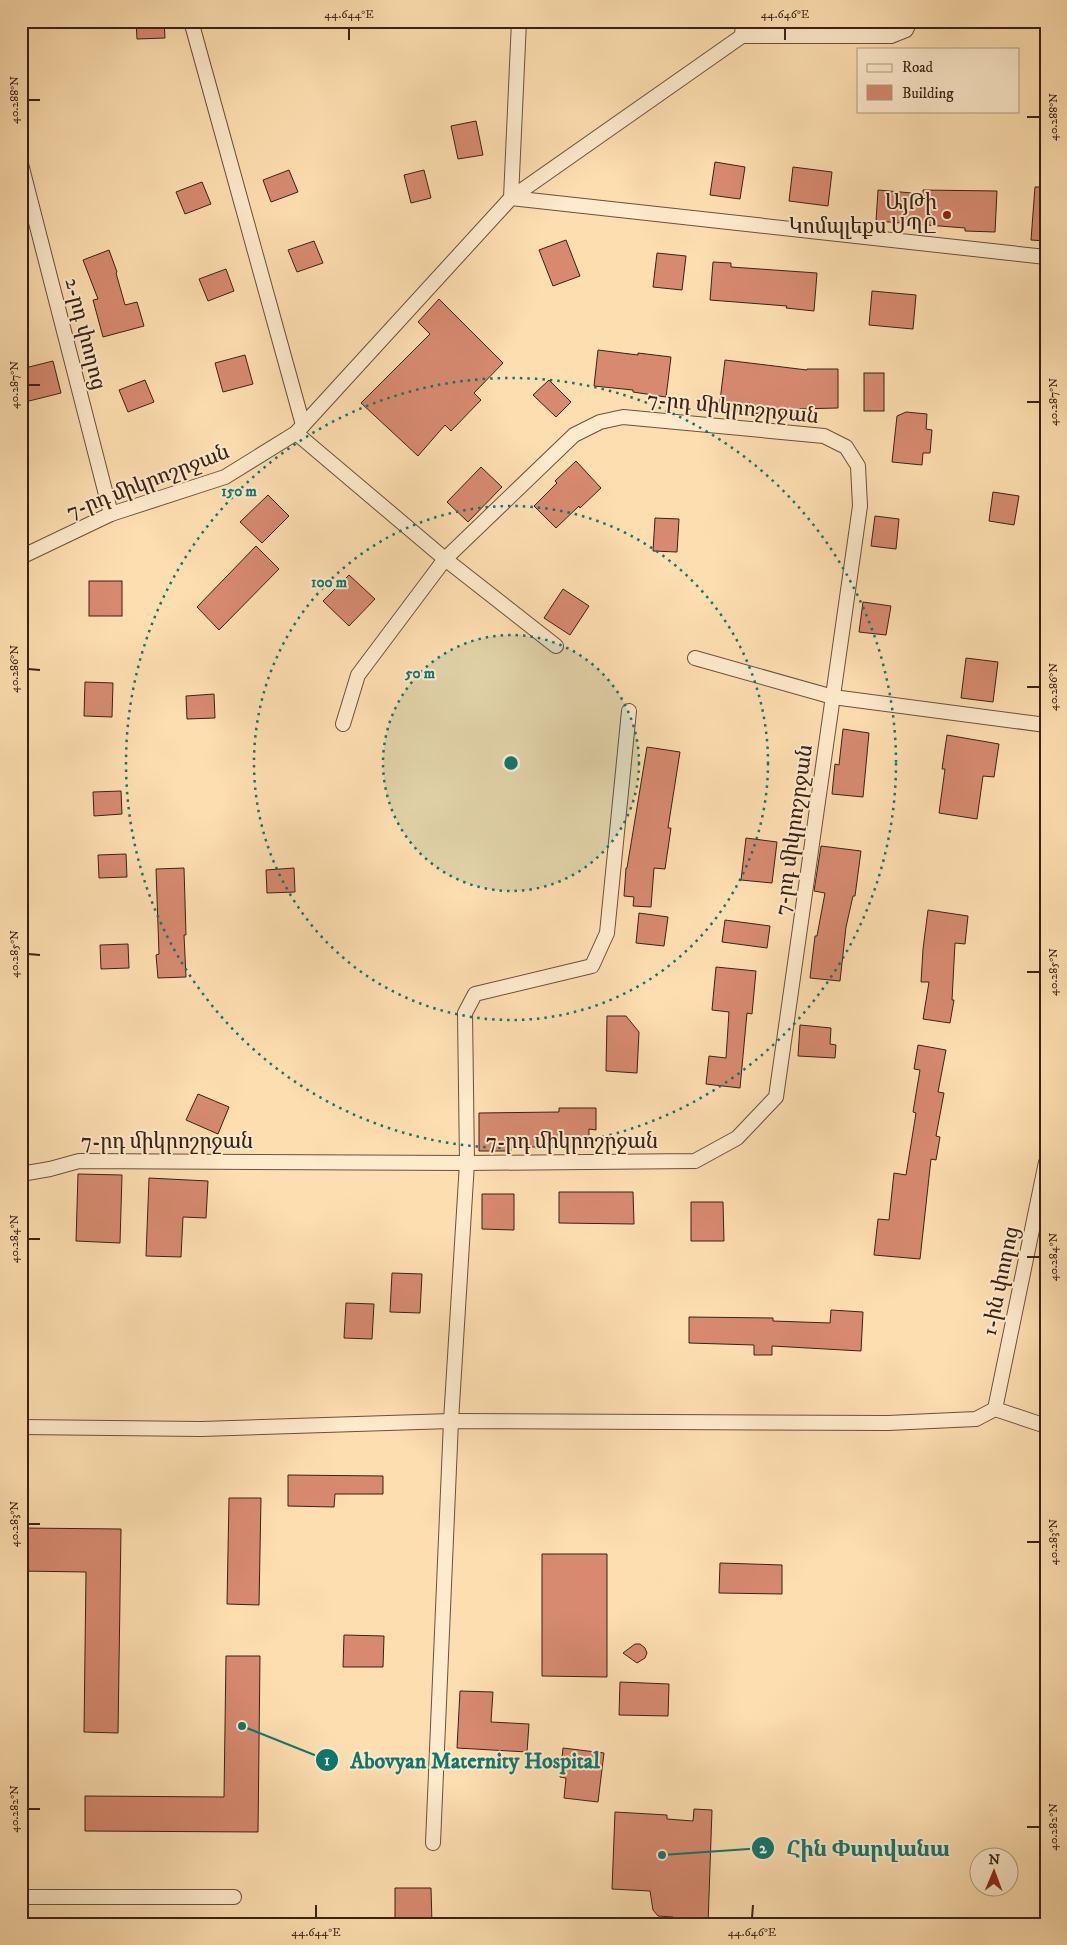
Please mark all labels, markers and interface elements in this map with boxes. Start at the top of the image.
text: 44.644°E [324,7,374,22]
text: 44.646°E [761,7,810,22]
legend [857,48,1020,112]
text: Road [902,58,934,77]
text: 40.288°N [7,76,22,124]
text: Building [902,84,954,103]
text: 40.288°N [1046,93,1061,141]
place label: ԱյԹի Կոմպլեքս ՍՊԸ [789,190,937,240]
marker: ԱյԹի Կոմպլեքս ՍՊԸ [941,209,953,221]
street label: 2-րդ փողոց [59,275,111,393]
text: 40.287°N [7,361,22,409]
text: 40.287°N [1046,378,1061,426]
street label: 7-րդ միկրոշրջան [646,386,820,430]
street label: 7-րդ միկրոշրջան [63,439,233,525]
text: 150 m [221,482,257,501]
text: 100 m [311,573,348,592]
text: 40.286°N [7,645,22,693]
text: 40.286°N [1046,663,1061,711]
text: 50 m [404,664,436,683]
street label: 7-րդ միկրոշրջան [769,743,819,917]
centre of rings [502,754,520,772]
text: 40.285°N [7,930,22,978]
text: 40.285°N [1046,948,1061,996]
street label: 7-րդ միկրոշրջան [81,1129,253,1155]
street label: 7-րդ միկրոշրջան [486,1129,658,1155]
text: 40.284°N [7,1214,22,1263]
street label: 1-ին փողոց [977,1224,1025,1338]
text: 40.284°N [1046,1232,1061,1281]
text: 40.283°N [7,1501,22,1547]
text: 40.283°N [1046,1519,1061,1565]
callout: Abovyan Maternity Hospital [315,1742,609,1779]
text: Abovyan Maternity Hospital [349,1748,600,1775]
text: 1 [324,1751,330,1770]
text: 40.282°N [7,1785,22,1833]
text: 40.282°N [1046,1803,1061,1851]
callout: Հին Փարվանա [751,1830,959,1867]
text: Հին Փարվանա [786,1836,950,1863]
text: 2 [759,1839,767,1858]
north arrow [970,1848,1020,1898]
text: N [988,1851,1001,1869]
text: 44.644°E [291,1925,341,1940]
text: 44.646°E [728,1925,777,1940]

